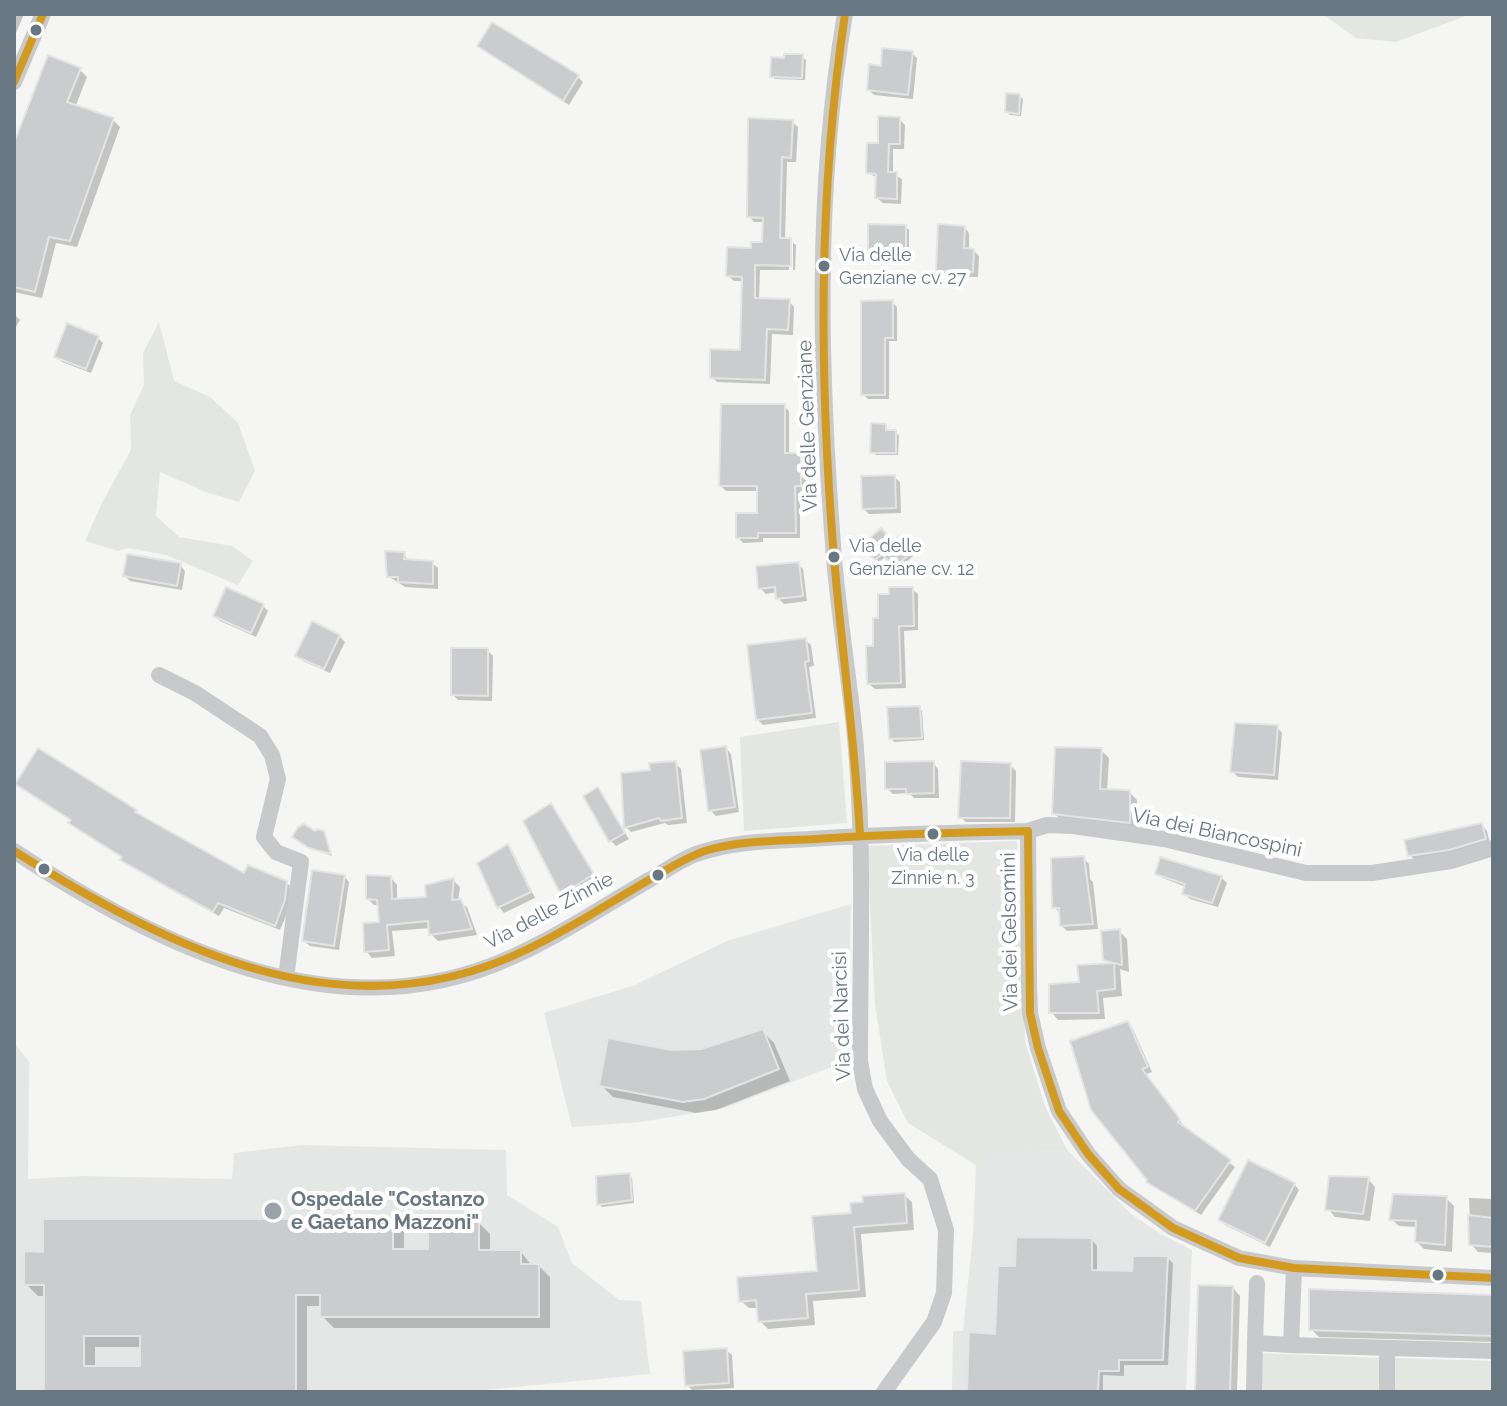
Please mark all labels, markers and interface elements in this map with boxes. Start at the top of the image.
unlabelled marker [28,22,44,38]
place label: Via delle Genziane cv. 27 [839,245,966,288]
marker: Via delle Genziane cv. 27 [816,258,832,274]
street label: Via delle Genziane [793,340,823,512]
place label: Via delle Genziane cv. 12 [849,536,974,578]
marker: Via delle Genziane cv. 12 [826,549,842,565]
street label: Via dei Biancospini [1130,803,1304,863]
marker: Via delle Zinnie n. 3 [925,826,941,842]
place label: Via delle Zinnie n. 3 [891,845,975,888]
street label: Via dei Gelsomini [997,852,1023,1012]
unlabelled marker [36,861,52,877]
street label: Via delle Zinnie [481,867,617,955]
unlabelled marker [650,867,666,883]
street label: Via dei Narcisi [828,951,856,1081]
place label: Ospedale "Costanzo e Gaetano Mazzoni" [291,1188,485,1235]
marker: Ospedale "Costanzo e Gaetano Mazzoni" [262,1200,284,1222]
unlabelled marker [1430,1267,1446,1283]

